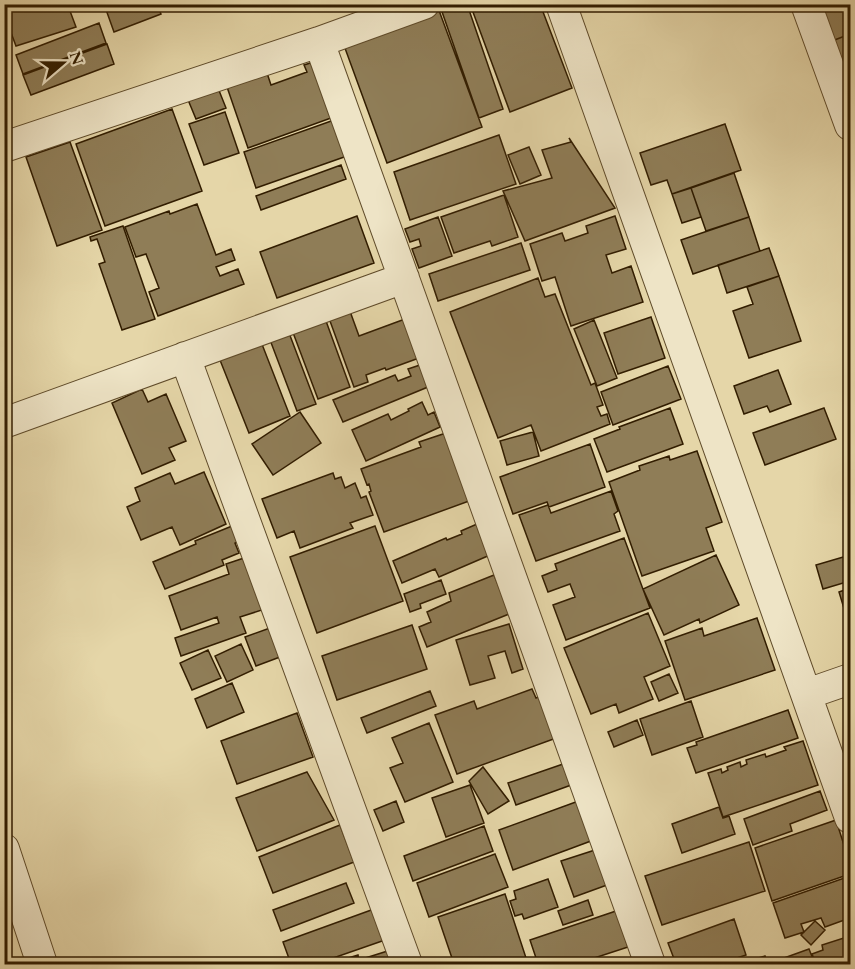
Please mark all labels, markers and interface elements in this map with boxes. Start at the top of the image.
north arrow [33,33,93,93]
text: N [65,48,89,68]

